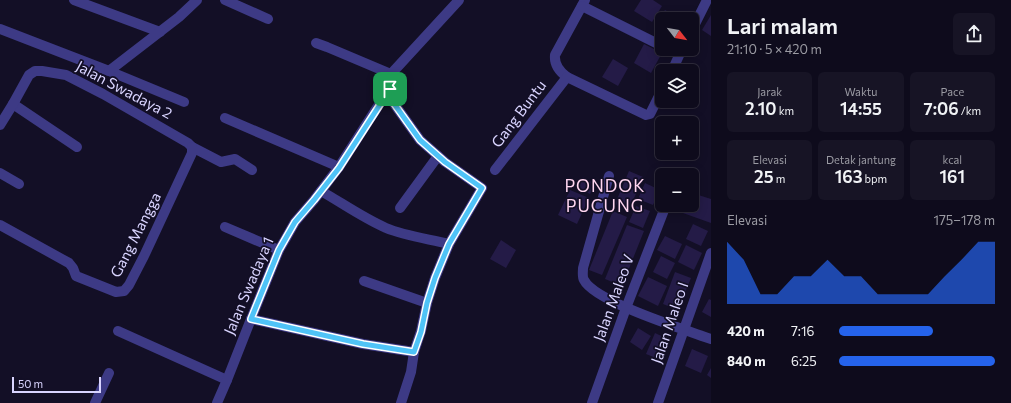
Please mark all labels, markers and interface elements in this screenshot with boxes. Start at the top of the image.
north arrow [655,12,699,56]
map controls [655,12,699,212]
text: Lari malam [727,12,838,39]
button: share [953,13,995,55]
text: 21:10 · 5 × 420 m [727,41,822,57]
street label: Jalan Swadaya 2 [73,56,176,122]
button: layers [655,64,699,108]
pin [373,72,407,106]
street label: Gang Buntu [487,76,549,151]
icon: arrive [379,78,401,100]
text: Jarak [757,85,782,98]
text: Waktu [844,85,878,98]
text: Pace [940,85,964,98]
text: 2.10 [745,98,777,119]
text: 14:55 [840,98,882,119]
text: 7:06 [923,98,959,119]
text: km [777,104,794,117]
text: /km [959,104,981,117]
button: + [655,116,699,160]
text: Elevasi [753,153,787,166]
text: Detak jantung [826,153,896,166]
text: kcal [942,153,962,166]
text: 25 [754,166,774,187]
text: 163 [835,166,863,187]
text: 161 [940,166,965,187]
button: − [655,168,699,212]
text: m [774,172,785,185]
text: bpm [863,172,887,185]
district label: PONDOK PUCUNG [564,175,646,216]
street label: Gang Mangga [106,189,164,280]
text: Elevasi [727,212,767,228]
text: 175–178 m [933,212,995,228]
street label: Jalan Swadaya 1 [219,234,277,337]
street label: Jalan Maleo V [589,252,637,344]
street label: Jalan Maleo I [647,279,691,366]
text: 420 m [727,323,765,339]
text: 7:16 [791,323,814,339]
text: 840 m [727,353,765,369]
text: 6:25 [791,353,817,369]
scale bar [12,375,101,394]
text: 50 m [18,377,43,390]

